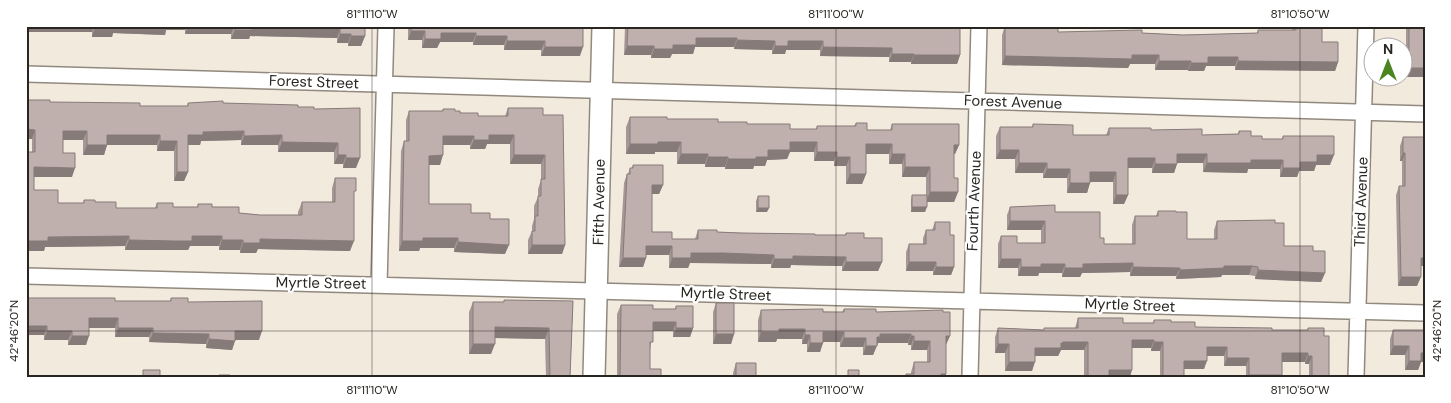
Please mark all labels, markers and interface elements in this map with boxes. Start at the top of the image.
text: 81°11'10"W [346,6,398,22]
text: 81°11'00"W [808,6,864,22]
text: 81°10'50"W [1270,6,1330,22]
north arrow [1364,38,1414,88]
text: N [1383,40,1393,58]
street label: Forest Street [269,70,359,94]
street label: Forest Avenue [963,90,1063,114]
street label: Fourth Avenue [962,151,986,251]
street label: Third Avenue [1349,157,1373,247]
street label: Fifth Avenue [588,159,610,245]
street label: Myrtle Street [275,272,367,294]
street label: Myrtle Street [680,282,772,306]
street label: Myrtle Street [1084,293,1176,317]
text: 42°46'20"N [6,300,22,362]
text: 42°46'20"N [1429,300,1445,362]
text: 81°11'10"W [346,382,398,398]
text: 81°11'00"W [808,382,864,398]
text: 81°10'50"W [1270,382,1330,398]

